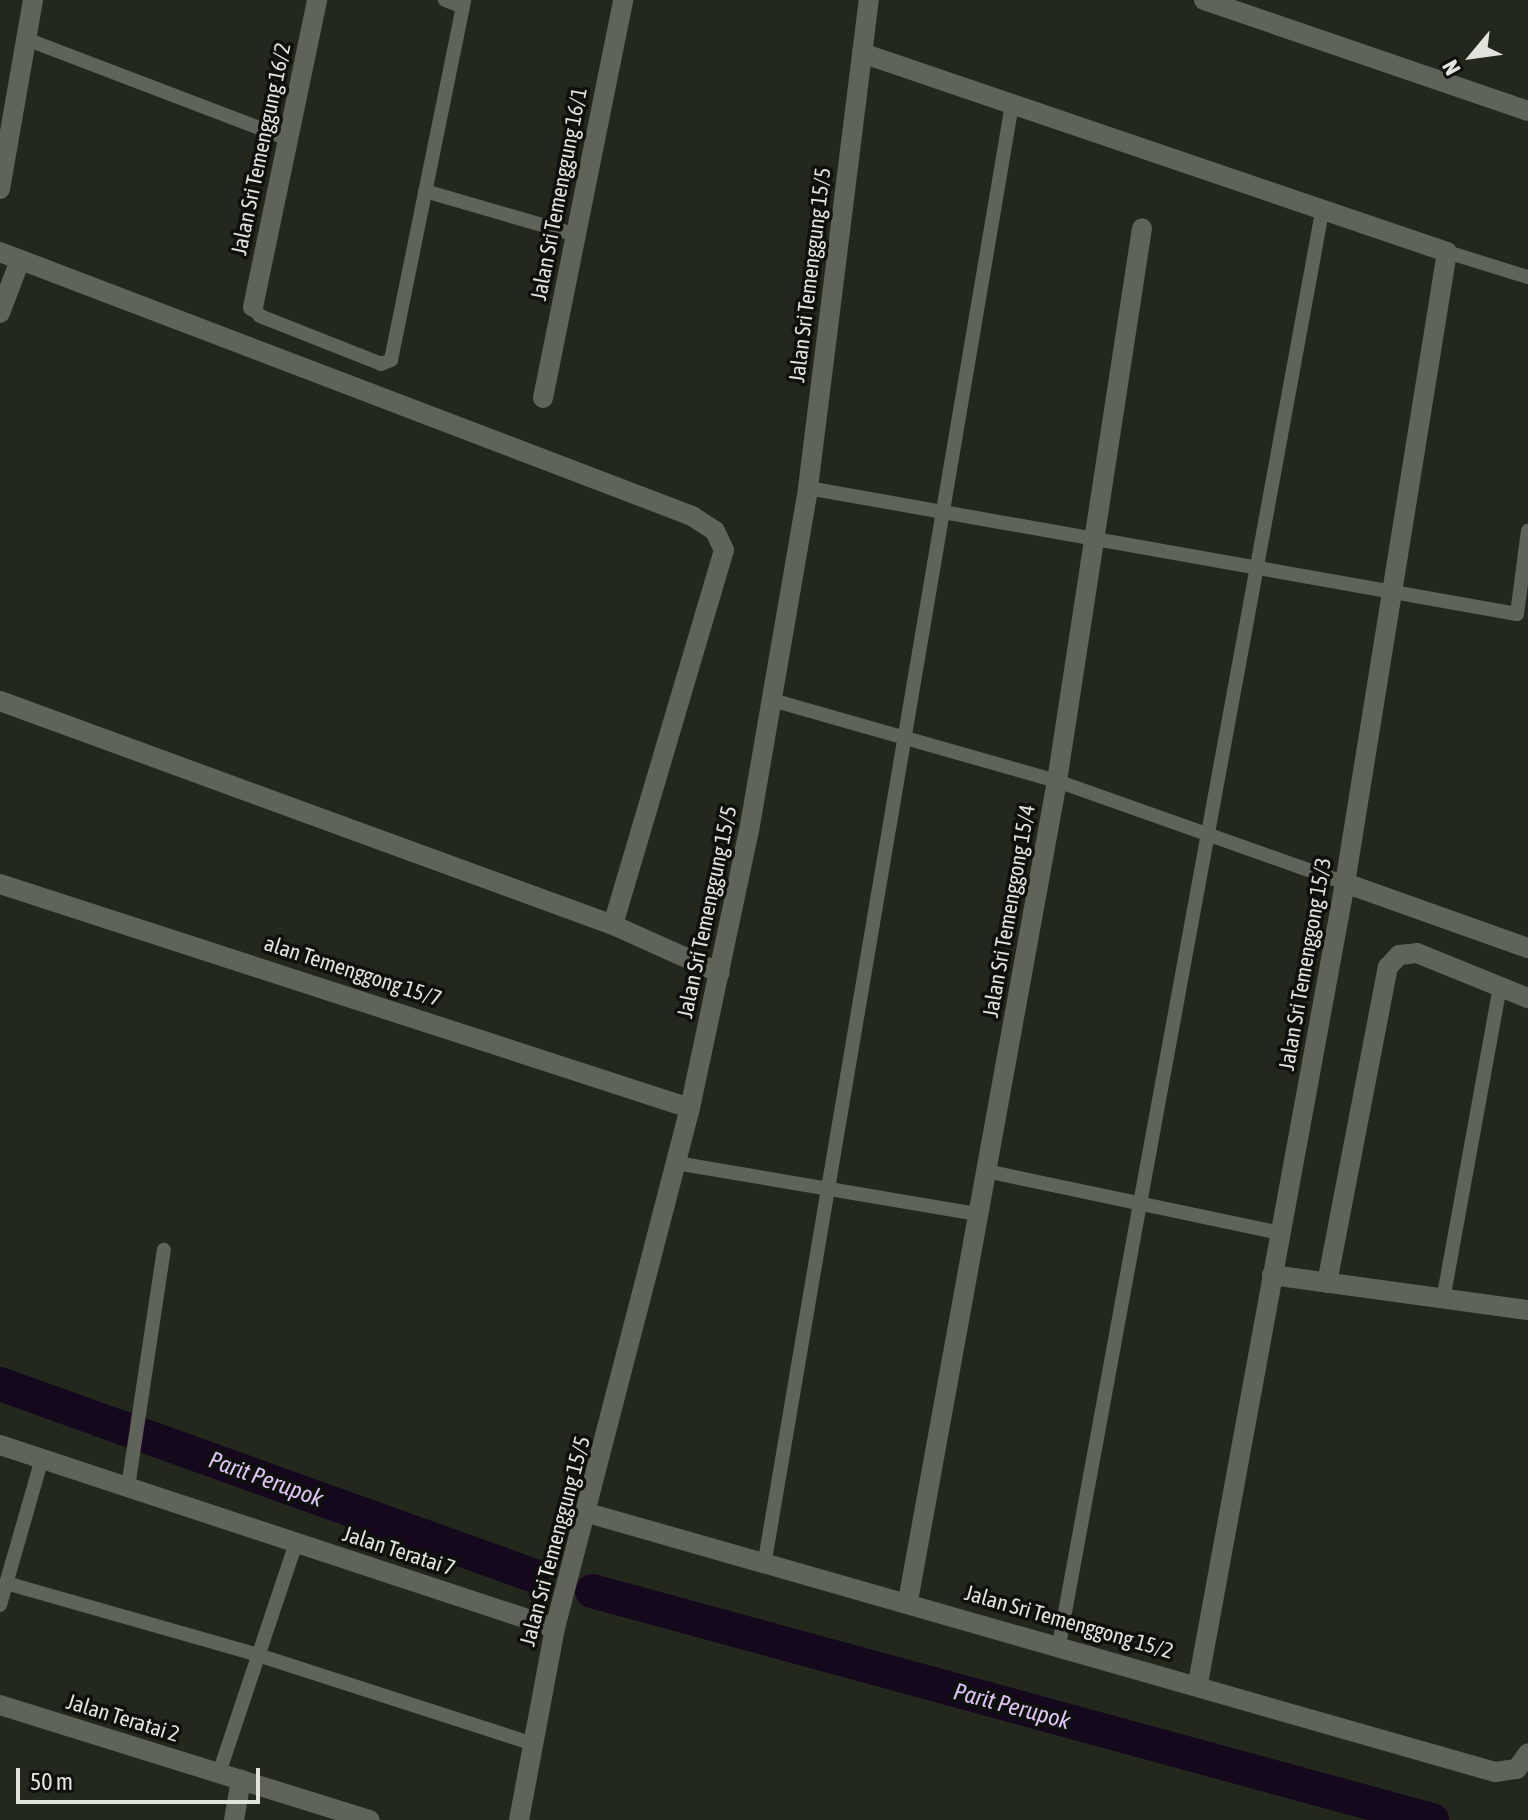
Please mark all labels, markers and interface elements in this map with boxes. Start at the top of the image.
north arrow [1432,16,1512,96]
street label: Jalan Sri Temenggung 16/2 [226,40,296,258]
text: N [1436,56,1466,80]
street label: Jalan Sri Temenggung 16/1 [525,85,593,303]
street label: Jalan Sri Temenggung 15/5 [784,166,836,384]
street label: Jalan Sri Temenggung 15/5 [672,803,742,1021]
street label: Jalan Sri Temenggong 15/4 [977,803,1041,1019]
street label: Jalan Sri Temenggong 15/3 [1273,856,1337,1072]
street label: alan Temenggong 15/7 [261,930,445,1012]
street label: Jalan Sri Temenggung 15/5 [514,1433,596,1649]
water label: Parit Perupok [205,1445,327,1513]
street label: Jalan Teratai 7 [339,1520,459,1582]
street label: Jalan Sri Temenggong 15/2 [962,1580,1176,1664]
water label: Parit Perupok [950,1677,1074,1735]
street label: Jalan Teratai 2 [63,1688,183,1748]
scale bar [20,1752,264,1802]
text: 50 m [30,1768,73,1795]

